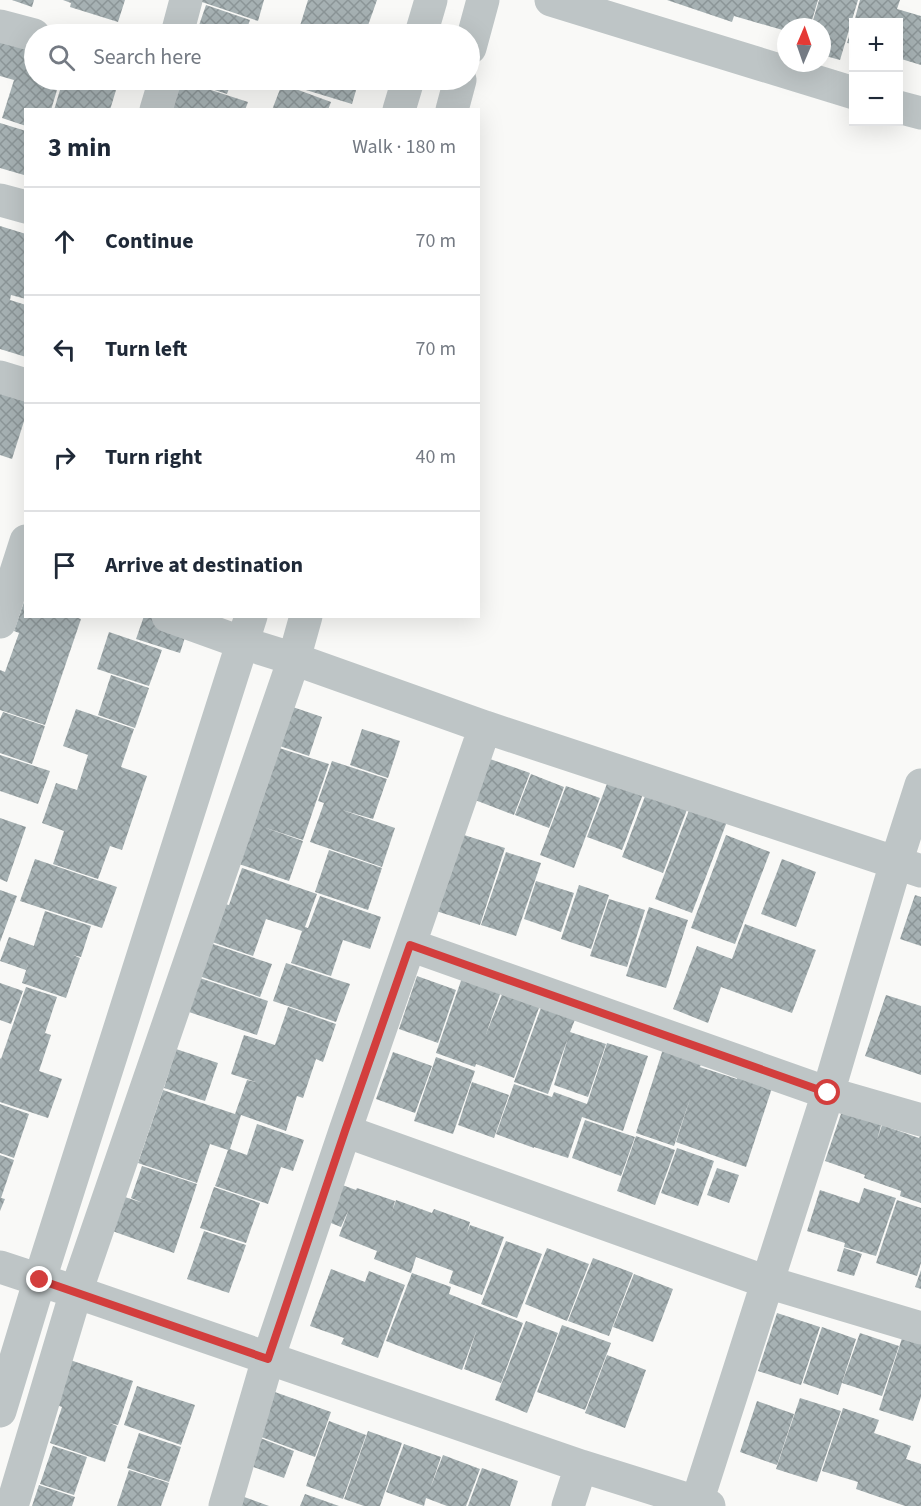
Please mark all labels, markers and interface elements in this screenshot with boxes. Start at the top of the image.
north arrow [777,18,831,72]
map controls [849,18,903,126]
button: + [849,18,903,72]
search box [24,24,480,90]
icon: search [45,41,78,74]
text: Search here [93,41,201,73]
button: − [849,72,903,126]
text: 3 min [48,129,111,166]
text: Walk · 180 m [352,133,456,161]
icon: ahead [48,225,81,258]
text: Continue [105,225,194,257]
text: 70 m [416,227,456,255]
icon: left [48,333,81,366]
text: Turn left [105,333,187,365]
text: 70 m [416,335,456,363]
icon: right [48,441,81,474]
text: Turn right [105,441,202,473]
text: 40 m [416,443,456,471]
icon: arrive [48,549,81,582]
text: Arrive at destination [105,549,303,581]
route start [814,1079,840,1105]
route end [26,1266,52,1292]

